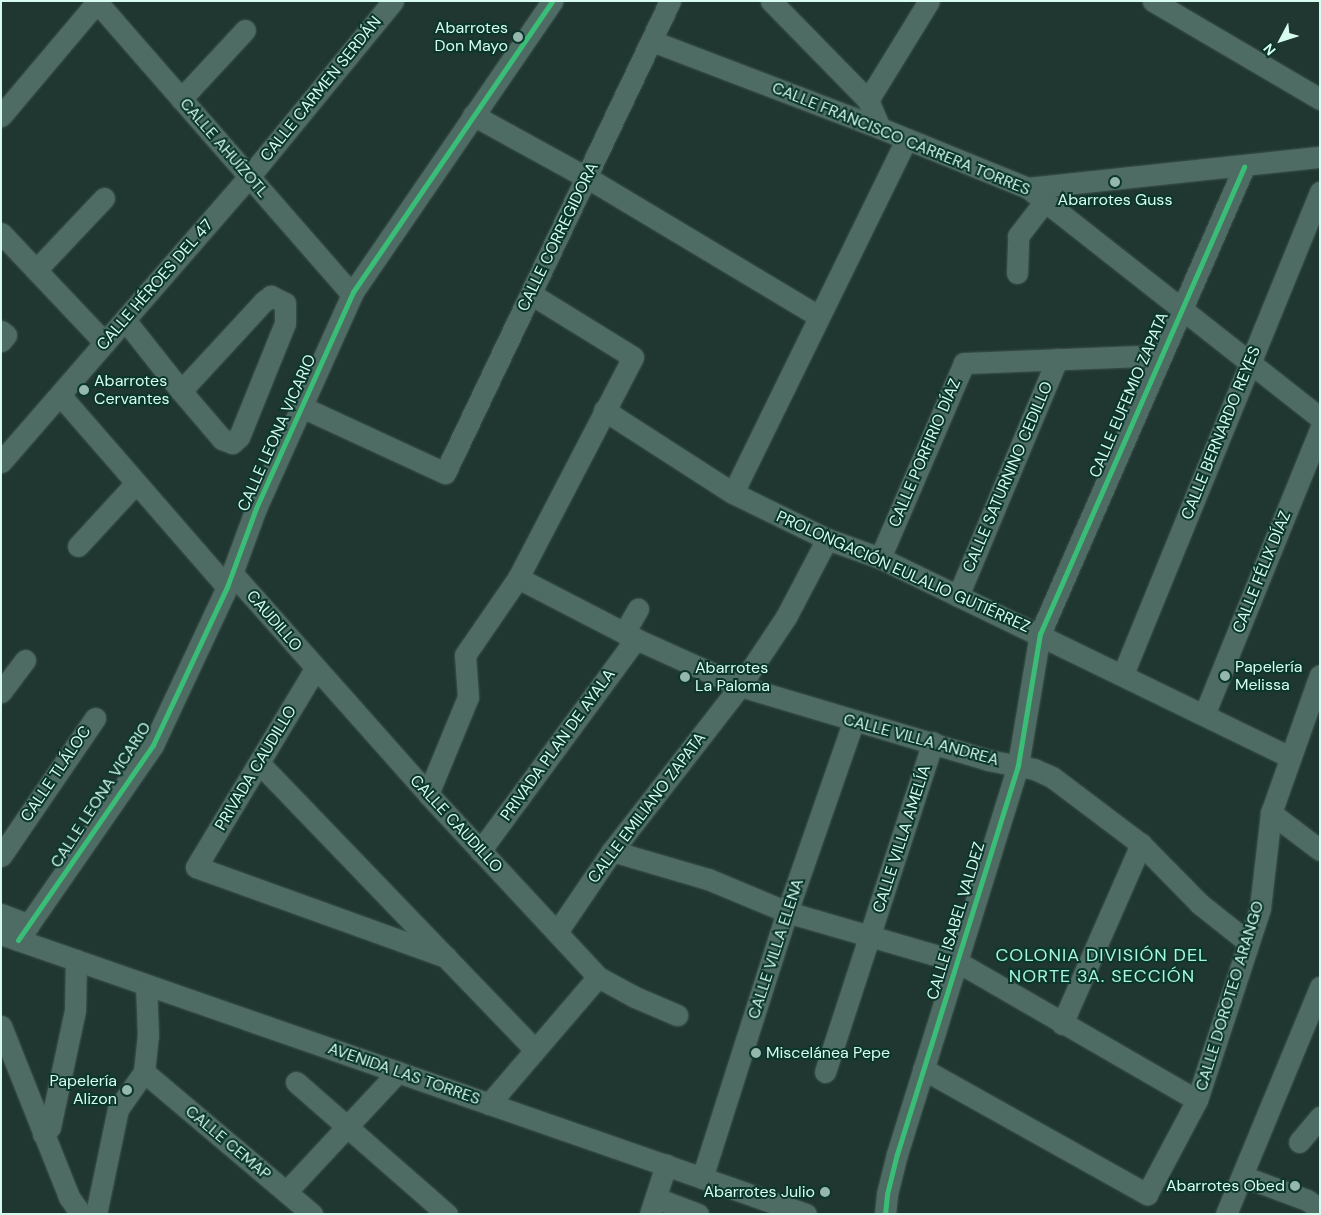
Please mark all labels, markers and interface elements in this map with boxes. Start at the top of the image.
street label: CALLE CARMEN SERDÁN [257,13,385,165]
north arrow [1256,15,1306,65]
place label: Abarrotes Don Mayo [435,18,508,56]
marker: Abarrotes Don Mayo [512,31,524,43]
text: N [1259,40,1280,59]
street label: CALLE FRANCISCO CARRERA TORRES [769,78,1033,200]
street label: CALLE AHUÍZOTL [176,94,272,202]
street label: CALLE CORREGIDORA [514,159,602,315]
marker: Abarrotes Guss [1109,176,1121,188]
place label: Abarrotes Guss [1058,190,1172,210]
street label: CALLE HÉROES DEL 47 [93,216,217,354]
street label: CALLE EUFEMIO ZAPATA [1085,309,1173,481]
street label: CALLE BERNARDO REYES [1177,344,1265,522]
street label: CALLE LEONA VICARIO [234,352,320,514]
place label: Abarrotes Cervantes [94,371,170,409]
street label: CALLE PORFIRIO DÍAZ [885,376,965,530]
street label: CALLE SATURNINO CEDILLO [959,379,1057,575]
marker: Abarrotes Cervantes [78,384,90,396]
street label: PROLONGACIÓN EULALIO GUTIÉRREZ [773,507,1033,637]
street label: CALLE FÉLIX DÍAZ [1229,508,1295,636]
street label: CAUDILLO [242,586,306,656]
place label: Papelería Melissa [1235,657,1303,695]
place label: Abarrotes La Paloma [695,658,770,696]
street label: PRIVADA PLAN DE AYALA [497,665,619,825]
marker: Papelería Melissa [1219,670,1231,682]
marker: Abarrotes La Paloma [679,671,691,683]
street label: PRIVADA CAUDILLO [211,702,301,834]
street label: CALLE VILLA ANDREA [841,710,1001,770]
street label: CALLE LEONA VICARIO [47,719,155,871]
street label: CALLE TLÁLOC [17,723,95,825]
street label: CALLE EMILIANO ZAPATA [584,729,710,887]
street label: CALLE VILLA AMELÍA [869,763,935,915]
street label: CALLE CAUDILLO [406,771,506,877]
street label: CALLE ISABEL VALDEZ [923,840,989,1002]
street label: CALLE VILLA ELENA [744,876,808,1022]
street label: CALLE DOROTEO ARANGO [1192,899,1268,1093]
district label: COLONIA DIVISIÓN DEL NORTE 3A. SECCIÓN [993,945,1211,988]
street label: AVENIDA LAS TORRES [326,1039,482,1109]
place label: Miscelánea Pepe [766,1043,890,1063]
marker: Miscelánea Pepe [750,1047,762,1059]
place label: Papelería Alizon [49,1071,117,1109]
marker: Papelería Alizon [121,1084,133,1096]
street label: CALLE CEMAP [181,1102,275,1184]
place label: Abarrotes Obed [1166,1176,1285,1196]
marker: Abarrotes Obed [1289,1180,1301,1192]
place label: Abarrotes Julio [703,1182,815,1202]
marker: Abarrotes Julio [819,1186,831,1198]

